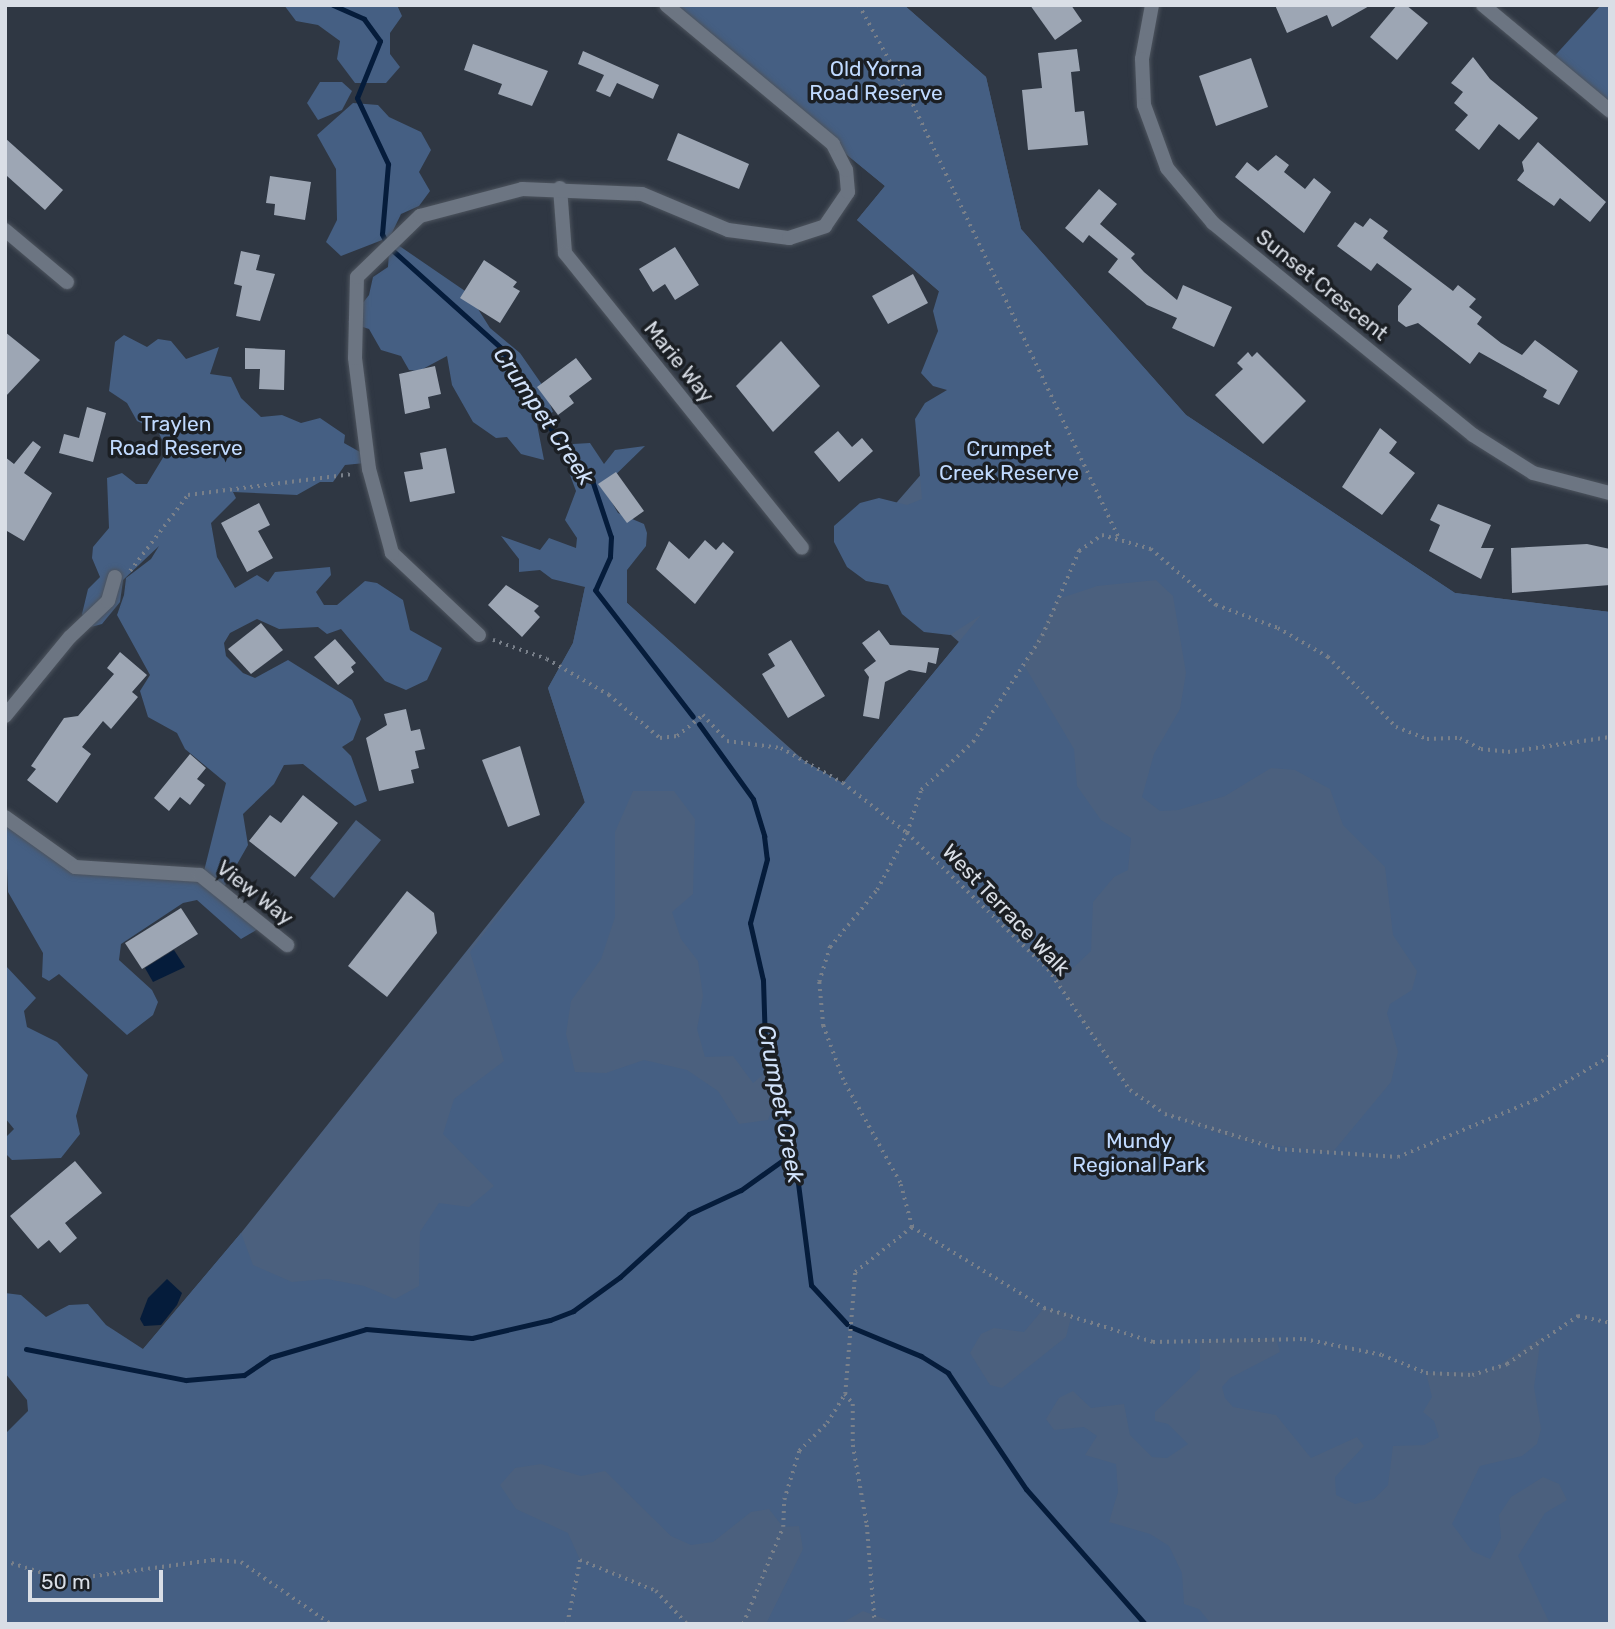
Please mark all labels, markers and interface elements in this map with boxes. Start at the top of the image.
park label: Old Yorna Road Reserve [809,56,943,106]
street label: Sunset Crescent [1251,224,1393,346]
street label: Marie Way [639,316,719,408]
water label: Crumpet Creek [488,342,600,490]
park label: Traylen Road Reserve [109,411,243,461]
park label: Crumpet Creek Reserve [939,436,1079,486]
street label: West Terrace Walk [937,839,1075,981]
street label: View Way [211,855,299,931]
water label: Crumpet Creek [752,1022,810,1186]
park label: Mundy Regional Park [1072,1128,1206,1178]
scale bar [32,1556,166,1600]
text: 50 m [41,1569,91,1594]

